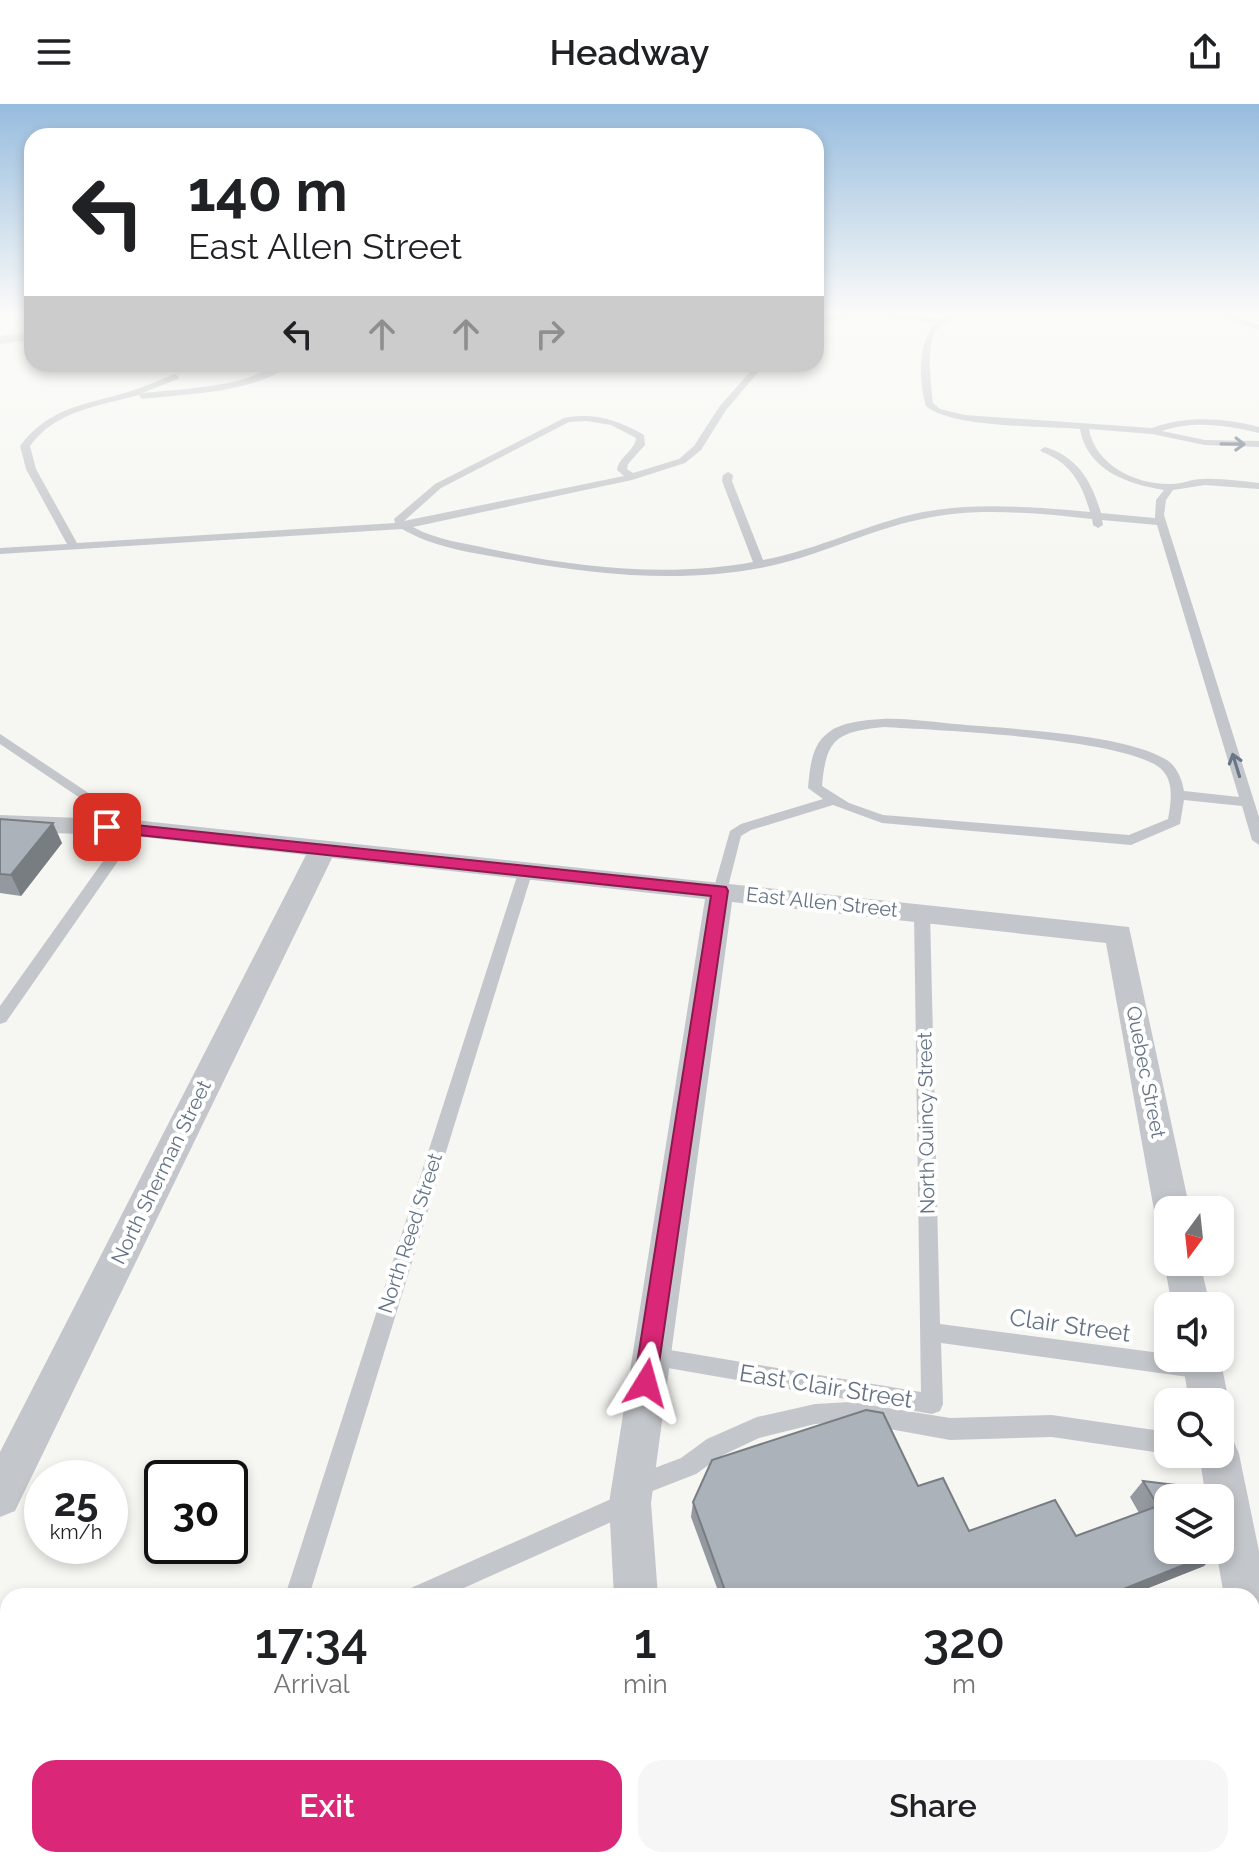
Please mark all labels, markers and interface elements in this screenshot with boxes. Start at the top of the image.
icon: menu [32,30,76,74]
icon: share [1183,30,1227,74]
text: Headway [550,31,709,73]
text: 140 m [188,158,348,224]
icon: left [56,160,160,264]
text: East Allen Street [188,225,462,267]
icon: left [276,312,320,356]
icon: ahead [360,312,404,356]
icon: ahead [444,312,488,356]
icon: right [528,312,572,356]
one-way arrow [1219,436,1246,452]
one-way arrow [1228,753,1242,778]
pin [73,793,141,861]
icon: arrive [85,805,129,849]
street label: East Allen Street [745,882,899,922]
street label: Quebec Street [1121,1004,1171,1140]
street label: North Quincy Street [912,1031,940,1214]
street label: North Sherman Street [106,1076,216,1268]
street label: North Reed Street [373,1150,447,1316]
north arrow [1154,1196,1234,1276]
map controls [1154,1196,1234,1564]
button: sound [1154,1292,1234,1372]
street label: Clair Street [1008,1302,1132,1348]
position arrow [604,1341,688,1425]
street label: East Clair Street [737,1358,915,1414]
button: search [1154,1388,1234,1468]
speed limit sign: 30 [144,1460,248,1564]
text: 25 [54,1478,98,1525]
button: layers [1154,1484,1234,1564]
text: km/h [50,1520,102,1544]
text: 17:34 [255,1613,368,1669]
text: 1 [634,1613,657,1669]
text: 320 [923,1613,1005,1669]
text: Arrival [273,1669,350,1699]
text: min [623,1669,668,1699]
text: m [952,1669,976,1699]
button: Exit [32,1760,622,1852]
button: Share [638,1760,1228,1852]

